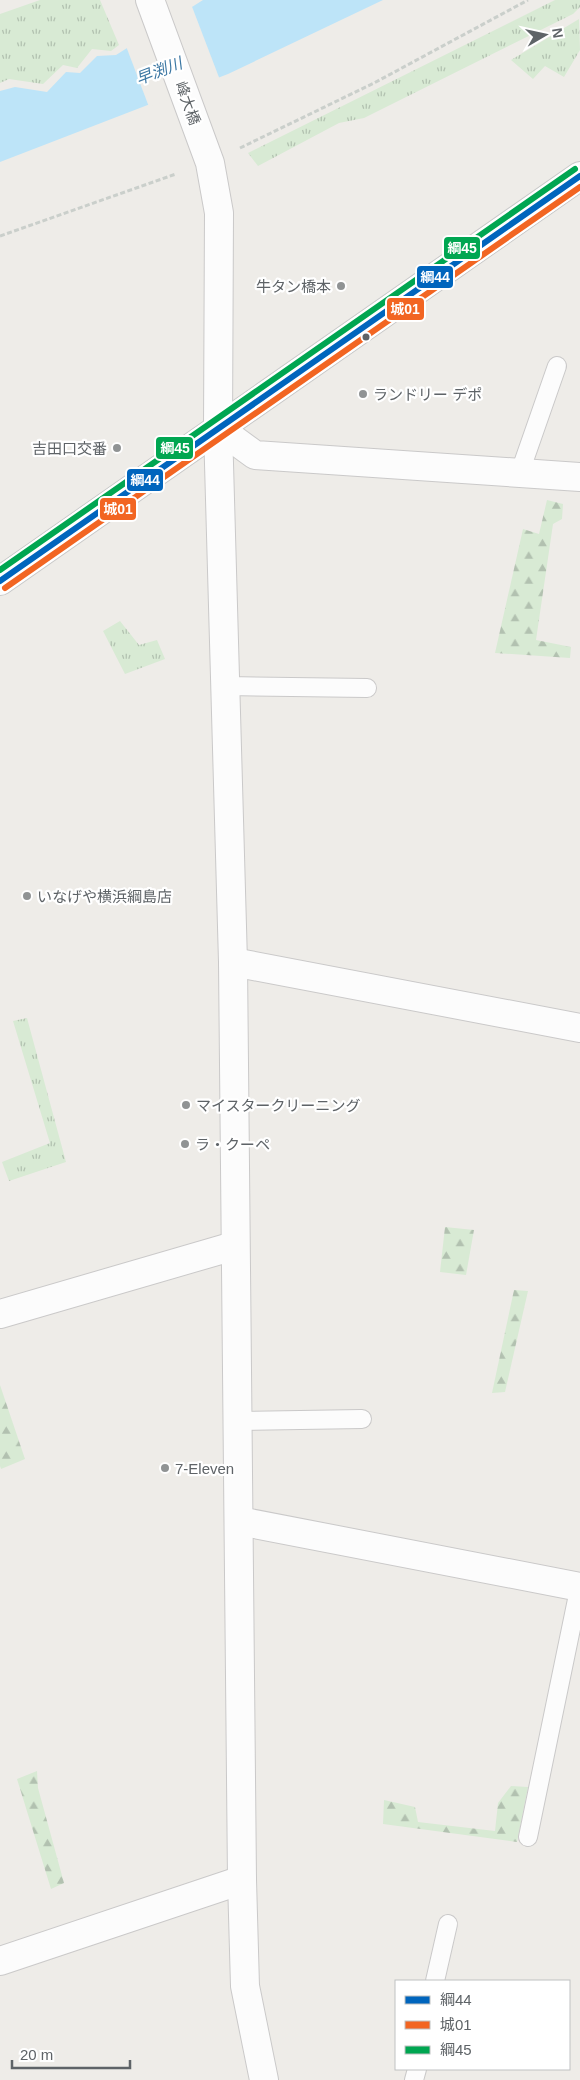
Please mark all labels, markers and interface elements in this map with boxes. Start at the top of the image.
north arrow [520,10,570,60]
text: N [549,27,567,39]
water label: 早渕川 [134,54,186,88]
street label: 峰大橋 [172,79,204,127]
line badge: 綱45 [443,236,481,260]
text: 綱45 [447,240,477,256]
line badge: 綱44 [416,265,454,289]
text: 綱44 [420,269,450,285]
place label: 牛タン橋本 [256,278,331,295]
marker: 牛タン橋本 [335,280,347,292]
line badge: 城01 [386,297,425,321]
text: 城01 [390,301,420,317]
unlabelled marker [361,332,371,342]
place label: ランドリー デポ [373,386,482,403]
marker: ランドリー デポ [357,388,369,400]
line badge: 綱45 [155,436,194,460]
place label: 吉田口交番 [32,440,107,457]
text: 綱45 [160,440,190,456]
marker: 吉田口交番 [111,442,123,454]
line badge: 綱44 [126,468,164,492]
text: 綱44 [130,472,160,488]
line badge: 城01 [99,497,137,521]
text: 城01 [103,501,133,517]
place label: いなげや横浜綱島店 [37,888,172,905]
marker: いなげや横浜綱島店 [21,890,33,902]
place label: マイスタークリーニング [196,1097,361,1114]
marker: マイスタークリーニング [180,1099,192,1111]
place label: ラ・クーペ [195,1136,270,1153]
marker: ラ・クーペ [179,1138,191,1150]
place label: 7-Eleven [175,1460,234,1477]
marker: 7-Eleven [159,1462,171,1474]
legend [395,1980,570,2070]
text: 綱44 [440,1991,472,2008]
text: 城01 [440,2016,472,2033]
scale bar [12,2038,130,2070]
text: 綱45 [440,2041,472,2058]
text: 20 m [20,2046,53,2063]

